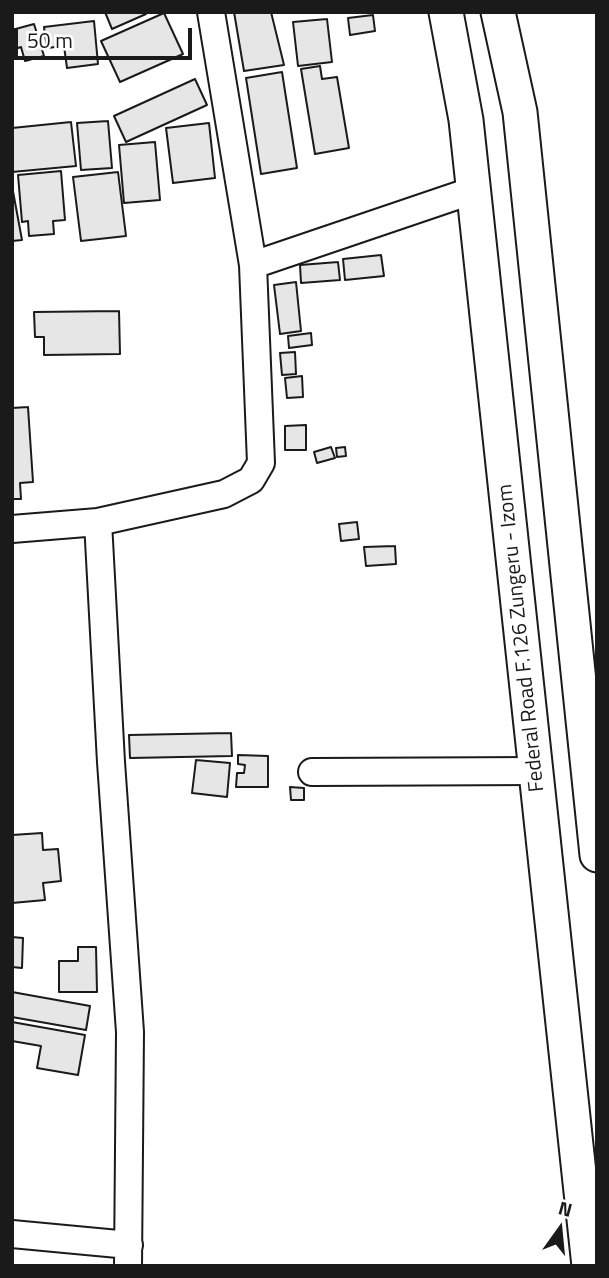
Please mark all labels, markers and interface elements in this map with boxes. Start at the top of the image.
scale bar [18,14,196,58]
text: 50 m [27,24,73,56]
street label: Federal Road F.126 Zungeru - Izom [493,483,551,793]
text: N [555,1193,576,1224]
north arrow [525,1194,595,1264]

